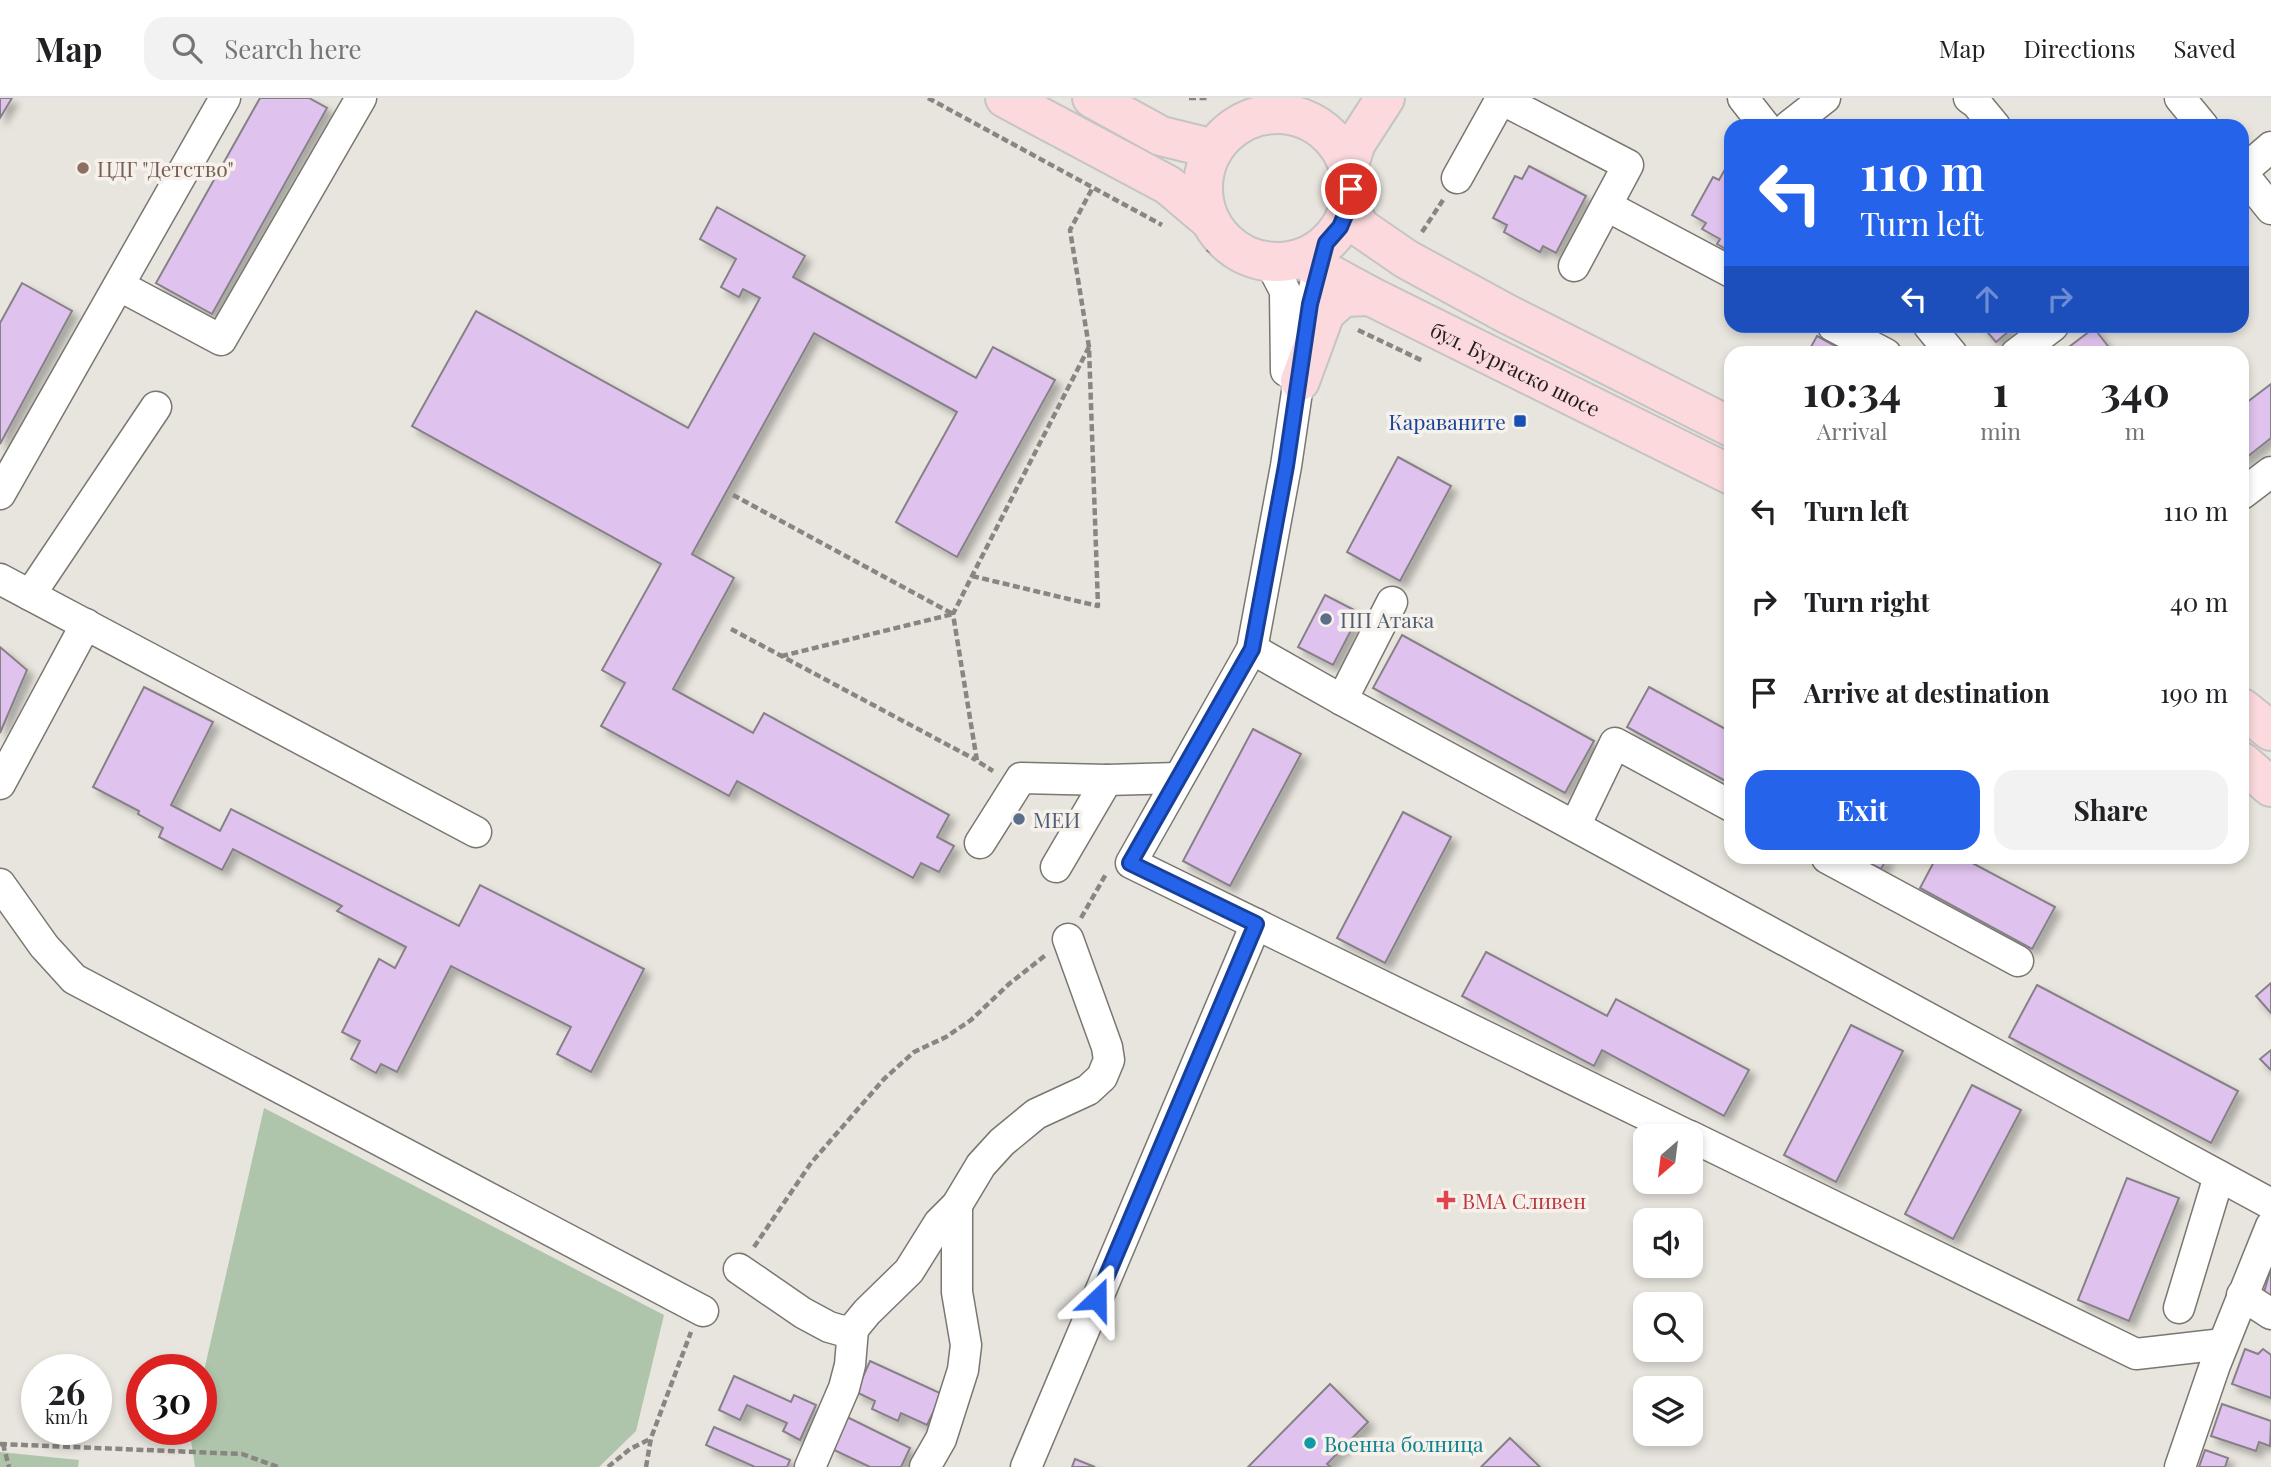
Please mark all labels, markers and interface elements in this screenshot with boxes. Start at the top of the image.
search box [144,17,634,80]
text: Map [35,26,102,70]
icon: search [168,29,206,67]
text: Search here [224,31,362,66]
text: Map [1939,32,1985,64]
text: Directions [2023,32,2136,64]
text: Saved [2174,32,2236,64]
text: 110 m [1860,138,1985,203]
icon: left [1745,147,1836,238]
place label: ЦДГ "Детство" [97,154,234,182]
pin [1321,159,1381,219]
marker: ЦДГ "Детство" [75,160,91,176]
icon: arrive [1332,170,1370,208]
text: Turn left [1860,201,1984,244]
icon: left [1895,280,1933,318]
icon: ahead [1968,280,2006,318]
icon: right [2041,280,2079,318]
street label: бул. Бургаско шосе [1426,314,1605,422]
text: 10:34 [1803,362,1901,418]
text: 1 [1993,362,2009,418]
text: 340 [2100,362,2170,418]
place label: Караваните [1388,407,1506,435]
marker: Караваните [1512,413,1528,429]
text: Arrival [1817,415,1888,446]
text: min [1980,415,2021,446]
text: m [2125,415,2145,446]
icon: left [1745,492,1783,530]
text: Turn left [1804,493,1909,528]
text: 110 m [2164,493,2228,528]
icon: right [1745,583,1783,621]
text: Turn right [1804,584,1930,619]
text: 40 m [2170,584,2228,619]
place label: ПП Атака [1340,605,1435,633]
marker: ПП Атака [1318,611,1334,627]
icon: arrive [1745,674,1783,712]
text: Arrive at destination [1804,675,2050,710]
text: 190 m [2160,675,2228,710]
button: Exit [1745,770,1980,850]
button: Share [1994,770,2228,850]
place label: МЕИ [1033,805,1080,833]
marker: МЕИ [1011,811,1027,827]
north arrow [1633,1124,1703,1194]
map controls [1633,1124,1703,1446]
place label: ВМА Сливен [1462,1186,1586,1214]
marker: ВМА Сливен [1436,1190,1456,1210]
button: sound [1633,1208,1703,1278]
position arrow [1060,1262,1134,1336]
button: search [1633,1292,1703,1362]
speed limit sign: 30 [126,1354,217,1445]
text: 26 [48,1367,85,1414]
button: layers [1633,1376,1703,1446]
text: km/h [45,1405,88,1429]
place label: Военна болница [1324,1429,1484,1457]
marker: Военна болница [1302,1435,1318,1451]

